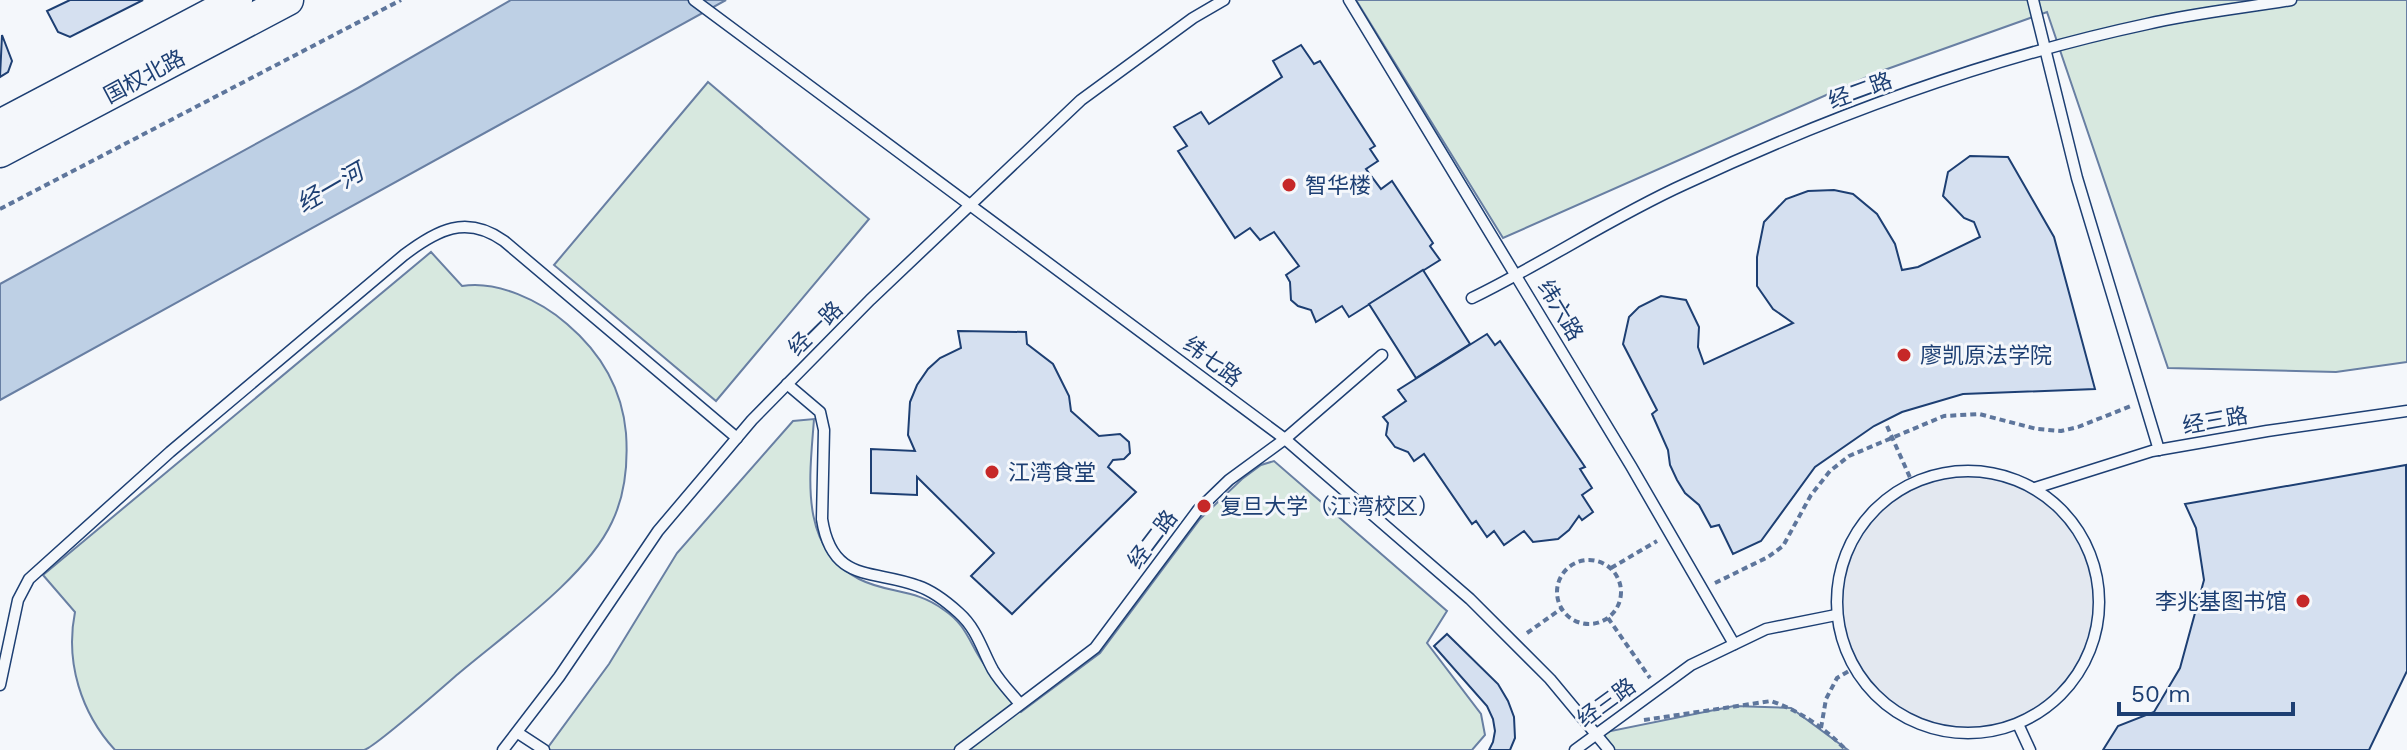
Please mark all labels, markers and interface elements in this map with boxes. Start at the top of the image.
street label: 国权北路 [100,45,189,108]
street label: 经二路 [1825,67,1895,114]
water label: 经一河 [292,156,372,218]
place label: 智华楼 [1305,173,1371,198]
marker: 智华楼 [1280,176,1298,194]
street label: 纬六路 [1533,276,1588,345]
street label: 经一路 [783,296,848,361]
street label: 纬七路 [1179,332,1247,391]
place label: 廖凯原法学院 [1920,343,2052,368]
marker: 廖凯原法学院 [1895,346,1913,364]
street label: 经三路 [2180,402,2250,439]
place label: 江湾食堂 [1008,460,1096,485]
marker: 江湾食堂 [983,463,1001,481]
place label: 复旦大学（江湾校区） [1220,494,1440,519]
marker: 复旦大学（江湾校区） [1195,497,1213,515]
street label: 经二路 [1123,505,1182,573]
place label: 李兆基图书馆 [2155,589,2287,614]
marker: 李兆基图书馆 [2294,592,2312,610]
scale bar [2119,666,2293,716]
street label: 经三路 [1572,673,1640,732]
text: 50 m [2131,680,2191,708]

